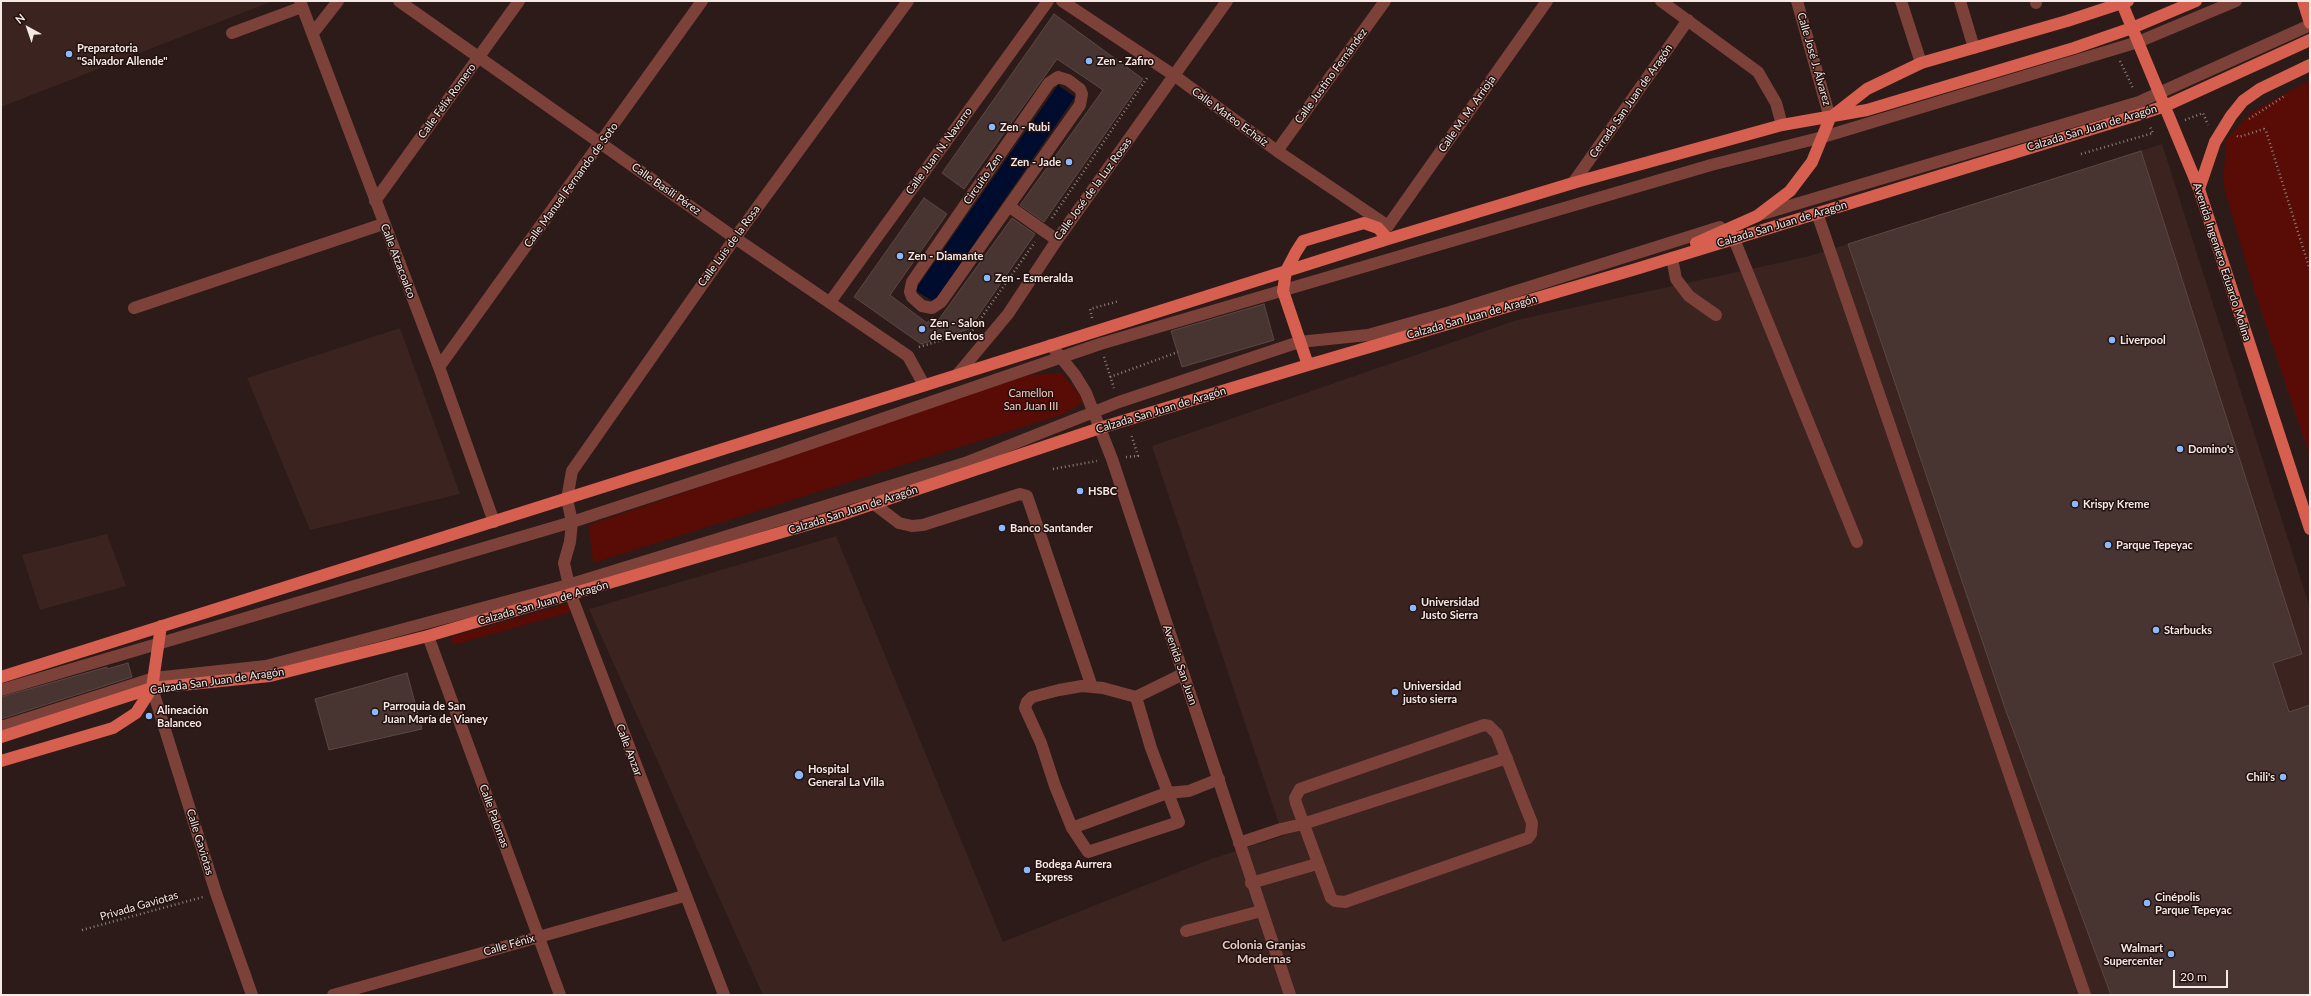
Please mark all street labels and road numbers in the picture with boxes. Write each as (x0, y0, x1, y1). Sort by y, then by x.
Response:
street label: Calle José J. Álvarez (1794, 11, 1834, 107)
street label: Calle Justino Fernández (1292, 26, 1370, 126)
street label: Cerrada San Juan de Aragón (1587, 42, 1675, 160)
street label: Calle Félix Romero (415, 61, 479, 141)
street label: Calle M. M. Arrioja (1436, 73, 1498, 155)
street label: Calle Mateo Echaíz (1189, 85, 1271, 149)
street label: Calzada San Juan de Aragón (2025, 102, 2159, 154)
street label: Calle Juan N. Navarro (903, 105, 975, 197)
street label: Calle Manuel Fernando de Soto (521, 120, 621, 250)
street label: Calle José de la Luz Rosas (1051, 135, 1135, 243)
street label: Circuito Zen (961, 151, 1005, 207)
street label: Calle Basili Pérez (629, 160, 703, 218)
street label: Avenida Ingeniero Eduardo Molina (2190, 181, 2254, 343)
street label: Calzada San Juan de Aragón (1715, 198, 1849, 250)
street label: Calle Luis de la Rosa (695, 203, 763, 289)
street label: Calle Atzacoalco (378, 222, 418, 300)
street label: Calzada San Juan de Aragón (1405, 292, 1539, 342)
street label: Calzada San Juan de Aragón (1094, 384, 1228, 436)
street label: Calzada San Juan de Aragón (787, 483, 919, 537)
street label: Calzada San Juan de Aragón (476, 578, 610, 628)
street label: Avenida San Juan (1160, 623, 1200, 707)
street label: Calzada San Juan de Aragón (149, 665, 285, 697)
street label: Calle Anzar (613, 722, 645, 778)
street label: Calle Palomas (476, 782, 512, 850)
street label: Calle Gaviotas (184, 807, 216, 877)
street label: Privada Gaviotas (98, 889, 180, 923)
street label: Calle Fénix (482, 931, 536, 959)

